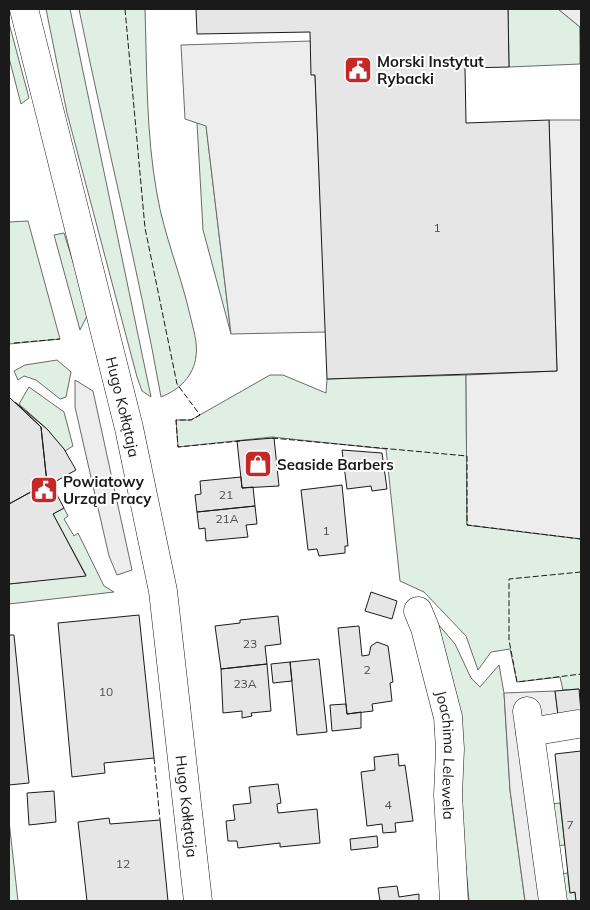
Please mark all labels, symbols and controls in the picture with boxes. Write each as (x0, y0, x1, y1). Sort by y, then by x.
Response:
place label: Morski Instytut Rybacki (377, 52, 484, 88)
public building icon: Morski Instytut Rybacki (343, 55, 373, 85)
house number: 1 (433, 220, 441, 235)
street label: Hugo Kołłątaja (102, 355, 144, 459)
shop icon: Seaside Barbers (243, 449, 273, 479)
place label: Seaside Barbers (277, 455, 394, 474)
place label: Powiatowy Urząd Pracy (63, 472, 152, 508)
public building icon: Powiatowy Urząd Pracy (29, 475, 59, 505)
house number: 21 (219, 487, 233, 502)
house number: 21A (215, 511, 239, 526)
house number: 1 (322, 523, 330, 538)
house number: 23 (243, 636, 257, 651)
house number: 2 (363, 662, 371, 677)
house number: 23A (233, 676, 257, 691)
house number: 10 (99, 684, 113, 699)
street label: Joachima Lelewela (432, 688, 460, 820)
street label: Hugo Kołłątaja (172, 754, 202, 858)
house number: 4 (384, 797, 392, 812)
house number: 7 (566, 817, 574, 832)
house number: 12 (116, 856, 130, 871)

